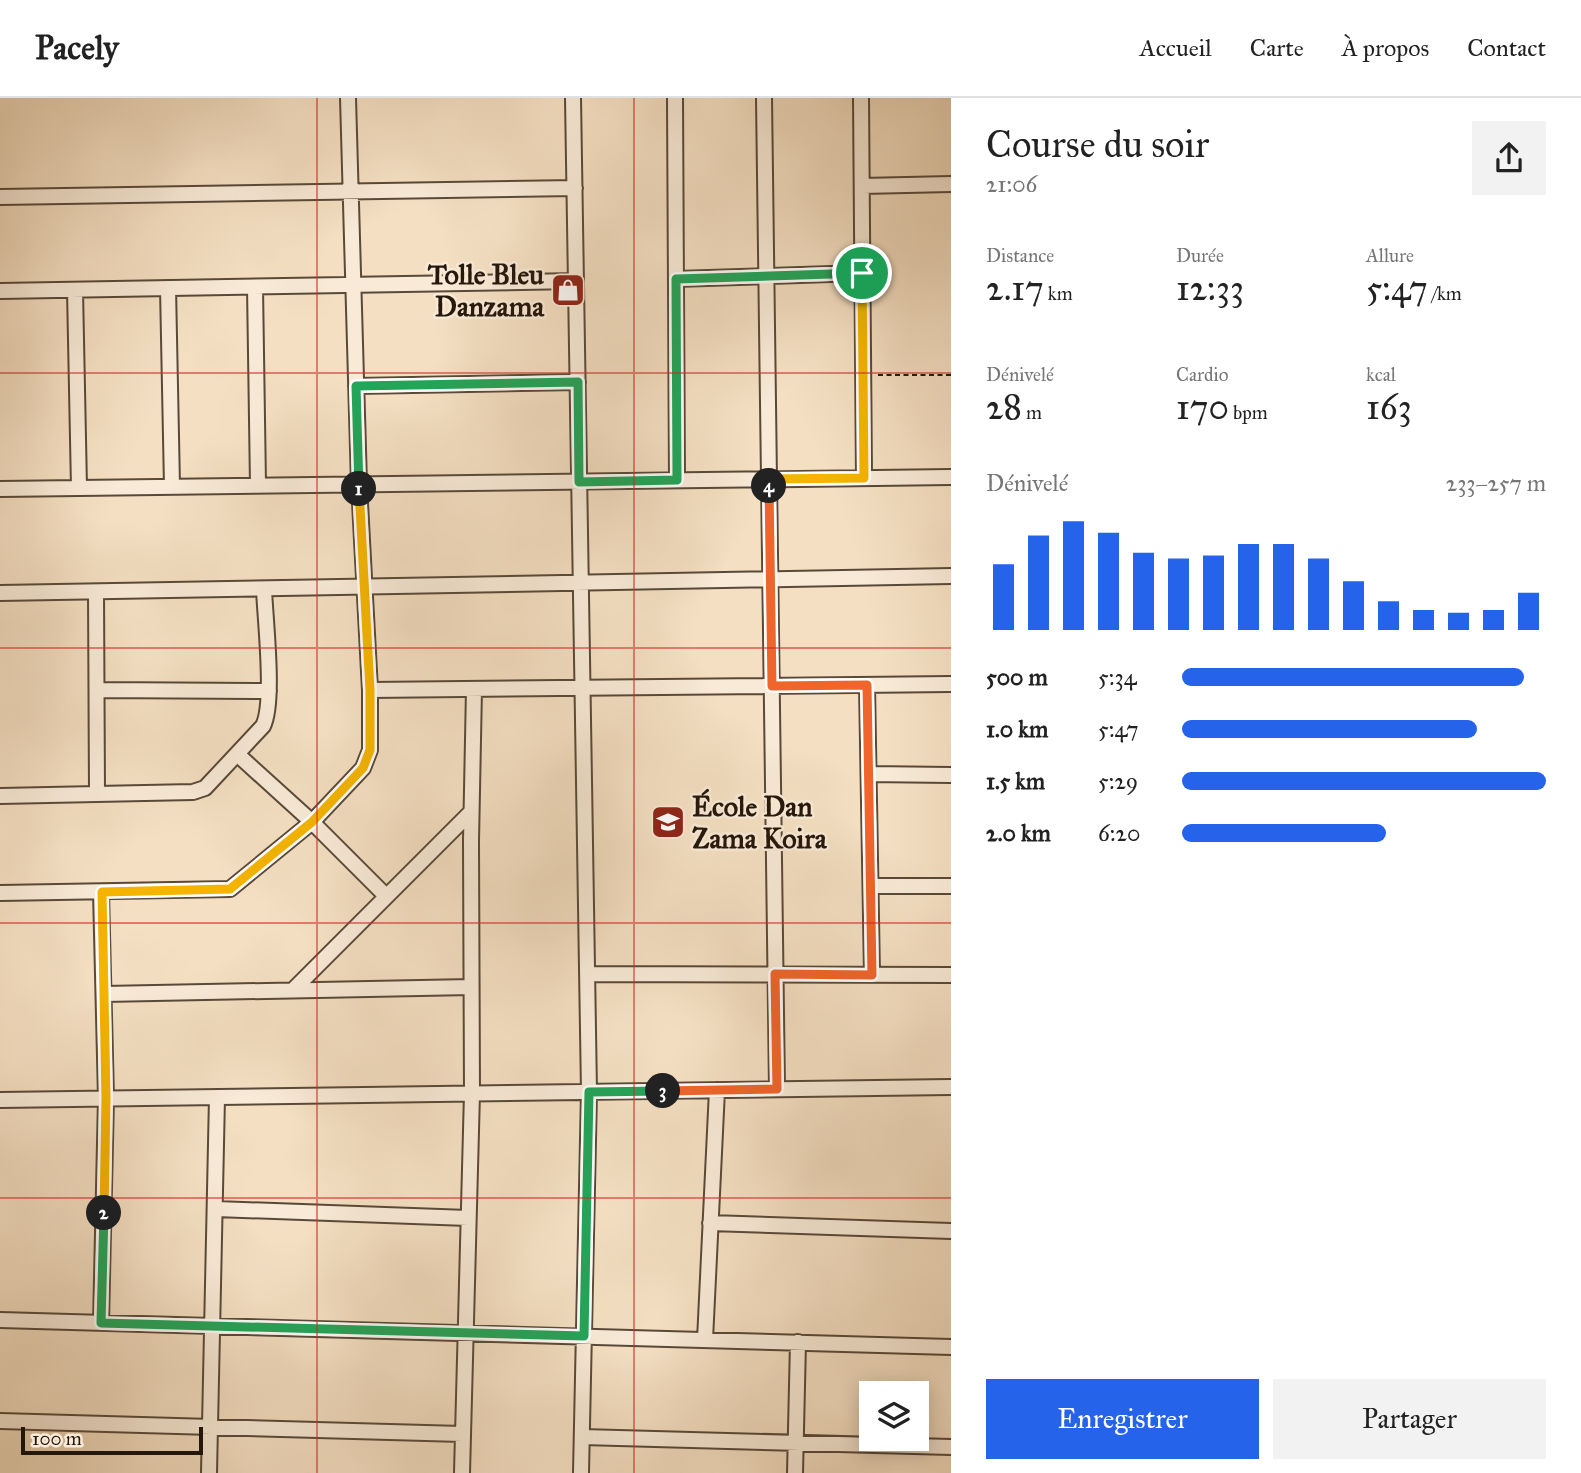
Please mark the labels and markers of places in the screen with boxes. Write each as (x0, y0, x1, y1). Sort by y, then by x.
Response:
pin (832, 243, 892, 303)
place label: Tolle Bleu Danzama (428, 257, 545, 324)
shop icon: Tolle Bleu Danzama (549, 271, 587, 309)
pin: 4 (752, 468, 786, 504)
pin: 1 (342, 472, 376, 506)
place label: École Dan Zama Koira (692, 788, 828, 856)
school or university icon: École Dan Zama Koira (649, 803, 687, 841)
pin: 3 (646, 1074, 680, 1108)
pin: 2 (86, 1196, 122, 1230)

